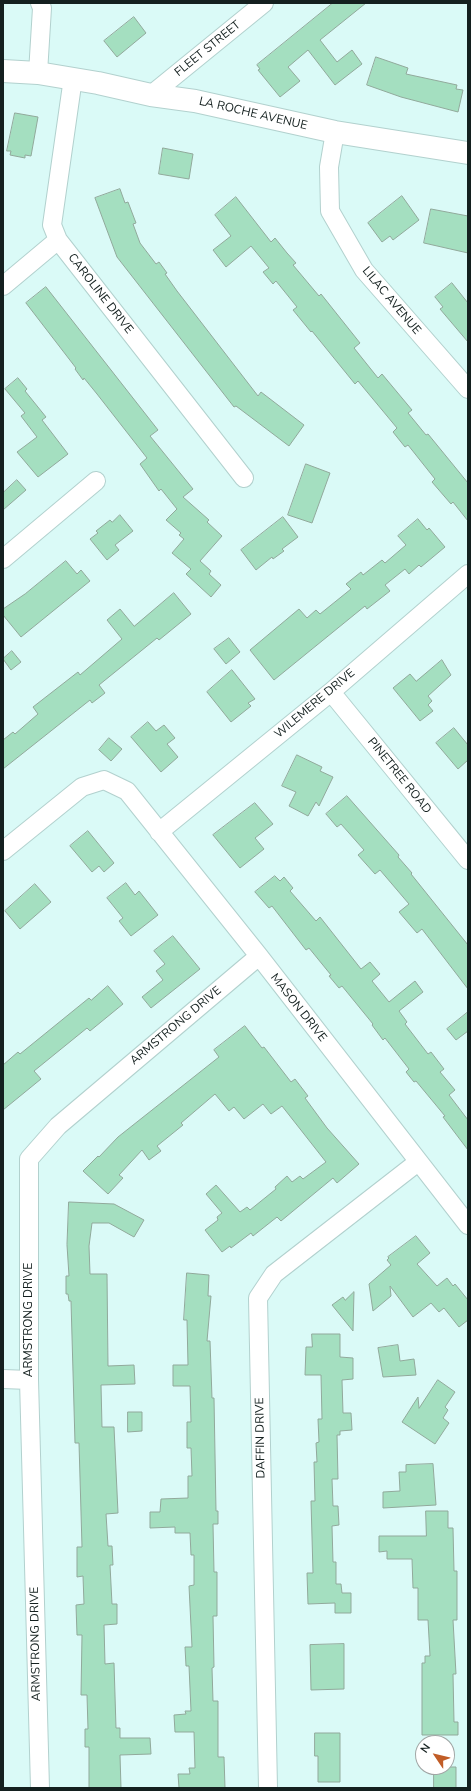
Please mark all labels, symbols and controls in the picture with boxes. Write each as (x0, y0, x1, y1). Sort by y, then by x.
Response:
street label: FLEET STREET (172, 18, 244, 80)
street label: LA ROCHE AVENUE (198, 95, 308, 133)
street label: CAROLINE DRIVE (64, 251, 136, 337)
street label: LILAC AVENUE (359, 264, 423, 338)
street label: WILEMERE DRIVE (272, 666, 358, 742)
street label: PINETREE ROAD (364, 735, 434, 817)
street label: MASON DRIVE (267, 971, 329, 1045)
street label: ARMSTRONG DRIVE (127, 984, 225, 1068)
street label: ARMSTRONG DRIVE (22, 1263, 36, 1377)
street label: DAFFIN DRIVE (253, 1397, 269, 1479)
street label: ARMSTRONG DRIVE (28, 1587, 44, 1701)
north arrow (415, 1735, 455, 1775)
text: N (417, 1741, 434, 1756)

